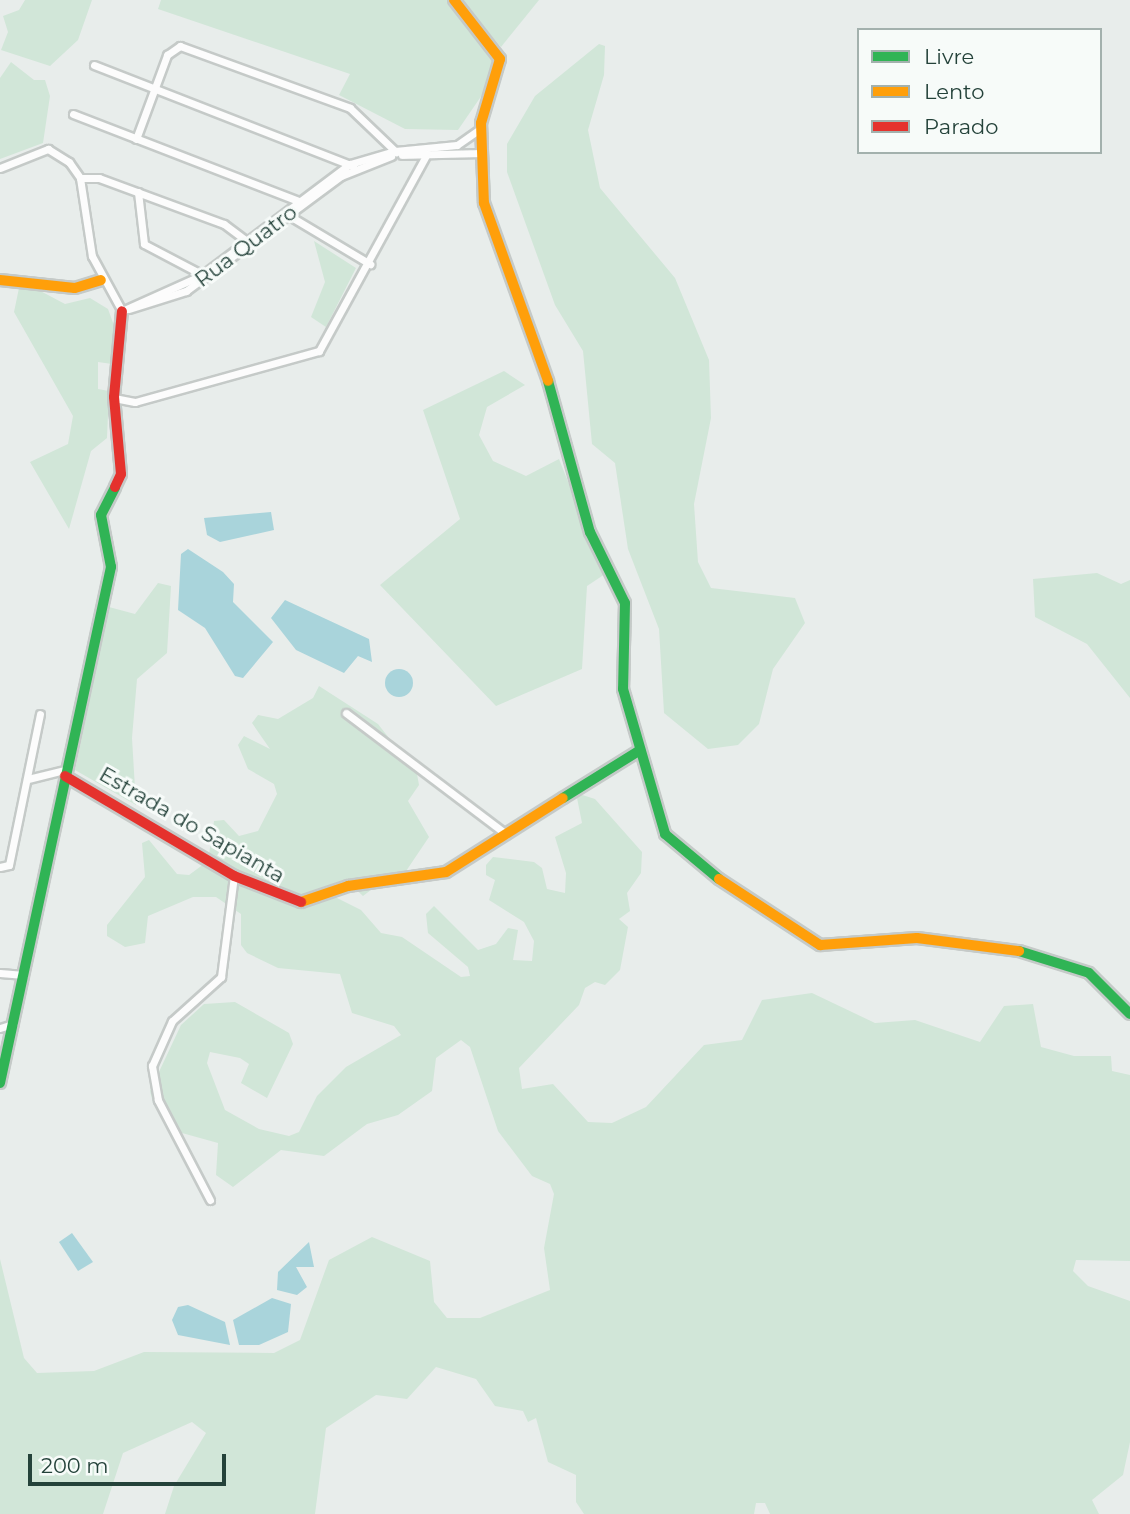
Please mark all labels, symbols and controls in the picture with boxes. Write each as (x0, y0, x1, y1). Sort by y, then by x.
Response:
legend (857, 28, 1102, 154)
text: Livre (924, 44, 974, 69)
text: Lento (924, 79, 984, 104)
text: Parado (924, 114, 999, 139)
street label: Rua Quatro (190, 199, 302, 293)
street label: Estrada do Sapianta (95, 762, 289, 888)
scale bar (32, 1440, 229, 1484)
text: 200 m (41, 1453, 108, 1478)

